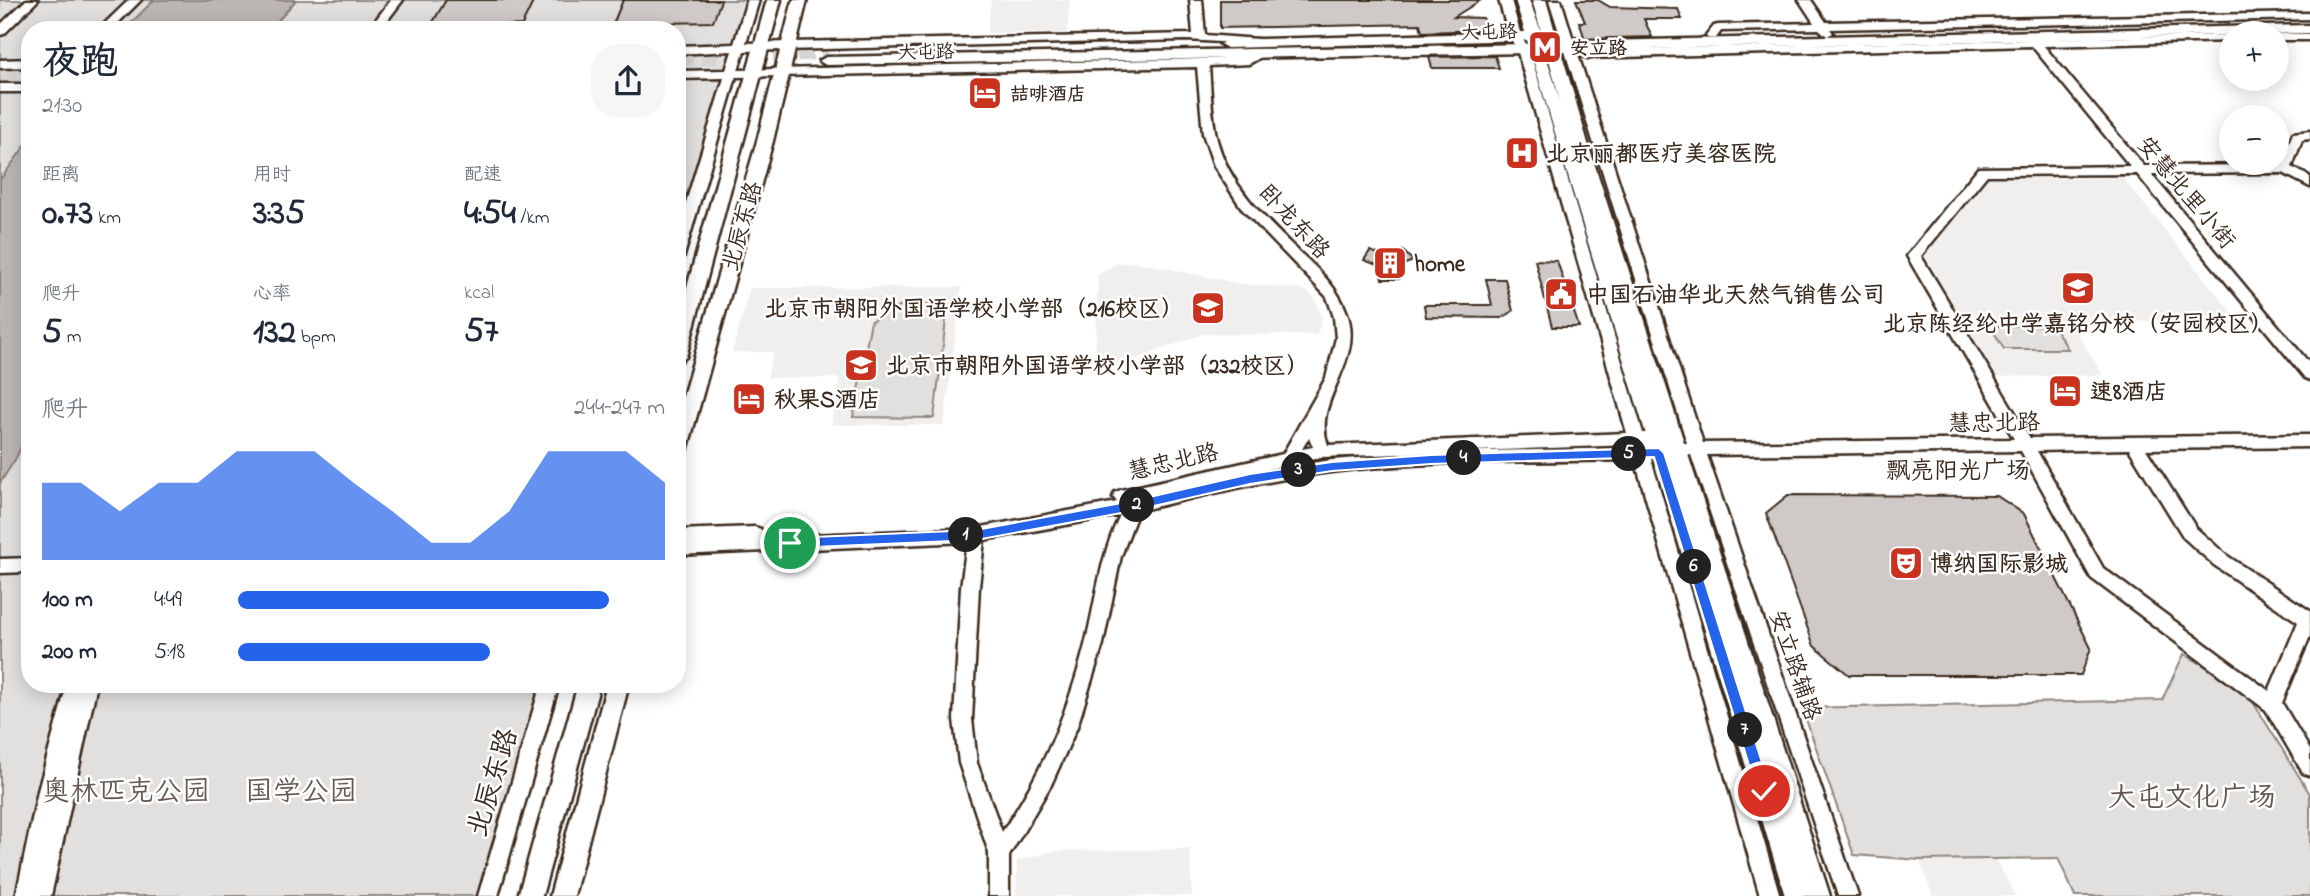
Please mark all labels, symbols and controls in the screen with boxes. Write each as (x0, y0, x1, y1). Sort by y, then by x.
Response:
street label: 大屯路 (1460, 19, 1518, 48)
map controls (2219, 21, 2289, 175)
button: + (2219, 21, 2289, 91)
metro station icon: 安立路 (1526, 28, 1564, 66)
text: 夜跑 (42, 36, 118, 92)
place label: 安立路 (1570, 36, 1627, 63)
street label: 大屯路 (897, 40, 955, 67)
button: share (591, 44, 665, 118)
hotel icon: 喆啡酒店 (966, 74, 1004, 112)
place label: 喆啡酒店 (1010, 82, 1086, 109)
text: 21:30 (42, 90, 82, 123)
button: − (2219, 105, 2289, 175)
street label: 安慧北里小街 (2128, 130, 2242, 257)
hospital icon: 北京丽都医疗美容医院 (1503, 134, 1541, 172)
place label: 北京丽都医疗美容医院 (1546, 139, 1776, 172)
text: 距离 (42, 162, 80, 189)
text: 用时 (253, 162, 291, 189)
text: 配速 (464, 162, 502, 189)
street label: 北辰东路 (715, 178, 772, 275)
street label: 卧龙东路 (1250, 178, 1337, 268)
text: 0.73 (42, 189, 93, 240)
text: 3:35 (253, 189, 305, 240)
text: 4:54 (464, 189, 516, 240)
text: km (93, 205, 121, 232)
text: /km (516, 205, 550, 232)
building icon: home (1371, 244, 1409, 282)
place label: home (1414, 249, 1466, 282)
school or university icon: 北京陈经纶中学嘉铭分校（安园校区） (2059, 269, 2097, 307)
public building icon: 中国石油华北天然气销售公司 (1542, 275, 1580, 313)
text: kcal (464, 280, 494, 307)
place label: 中国石油华北天然气销售公司 (1586, 280, 1885, 313)
text: 爬升 (42, 281, 80, 308)
text: 心率 (253, 281, 291, 308)
school or university icon: 北京市朝阳外国语学校小学部（216校区） (1189, 289, 1227, 327)
place label: 北京市朝阳外国语学校小学部（216校区） (764, 294, 1184, 327)
text: 57 (464, 307, 498, 358)
text: 5 (42, 308, 62, 359)
text: 132 (253, 308, 296, 359)
place label: 北京陈经纶中学嘉铭分校（安园校区） (1883, 309, 2274, 342)
text: m (62, 324, 82, 351)
text: bpm (296, 324, 336, 351)
school or university icon: 北京市朝阳外国语学校小学部（232校区） (842, 346, 880, 384)
place label: 北京市朝阳外国语学校小学部（232校区） (886, 351, 1309, 384)
hotel icon: 速8酒店 (2046, 372, 2084, 410)
place label: 速8酒店 (2090, 377, 2168, 410)
hotel icon: 秋果S酒店 (730, 380, 768, 418)
place label: 秋果S酒店 (774, 385, 881, 418)
text: 244–247 m (574, 392, 665, 425)
text: 爬升 (42, 394, 88, 427)
street label: 慧忠北路 (1948, 407, 2040, 442)
pin: 5 (1612, 436, 1646, 472)
street label: 慧忠北路 (1125, 437, 1222, 490)
pin: 4 (1446, 440, 1482, 476)
text: 5 (1623, 440, 1634, 467)
text: 4 (1460, 444, 1467, 471)
pin: 3 (1282, 452, 1316, 488)
district label: 飘亮阳光广场 (1886, 455, 2030, 490)
text: 3 (1295, 456, 1302, 483)
pin: 2 (1120, 488, 1154, 522)
text: 2 (1132, 491, 1141, 518)
pin (760, 513, 820, 573)
pin: 1 (948, 518, 984, 552)
text: 1 (962, 521, 969, 548)
icon: arrive (771, 524, 809, 562)
theatre icon: 博纳国际影城 (1887, 544, 1925, 582)
place label: 博纳国际影城 (1930, 549, 2068, 582)
pin: 6 (1676, 550, 1712, 584)
text: 6 (1689, 553, 1698, 580)
text: 100 m (42, 584, 93, 617)
text: 4:49 (154, 584, 182, 617)
street label: 安立路辅路 (1759, 606, 1828, 726)
text: 200 m (42, 636, 97, 669)
text: 5:18 (154, 636, 185, 669)
pin: 7 (1728, 712, 1762, 748)
text: 7 (1741, 716, 1748, 743)
street label: 北辰东路 (458, 723, 530, 843)
pin (1734, 761, 1794, 821)
icon: check (1745, 772, 1783, 810)
park label: 奥林匹克公园 (42, 773, 210, 814)
park label: 国学公园 (245, 773, 357, 814)
park label: 大屯文化广场 (2108, 779, 2276, 820)

